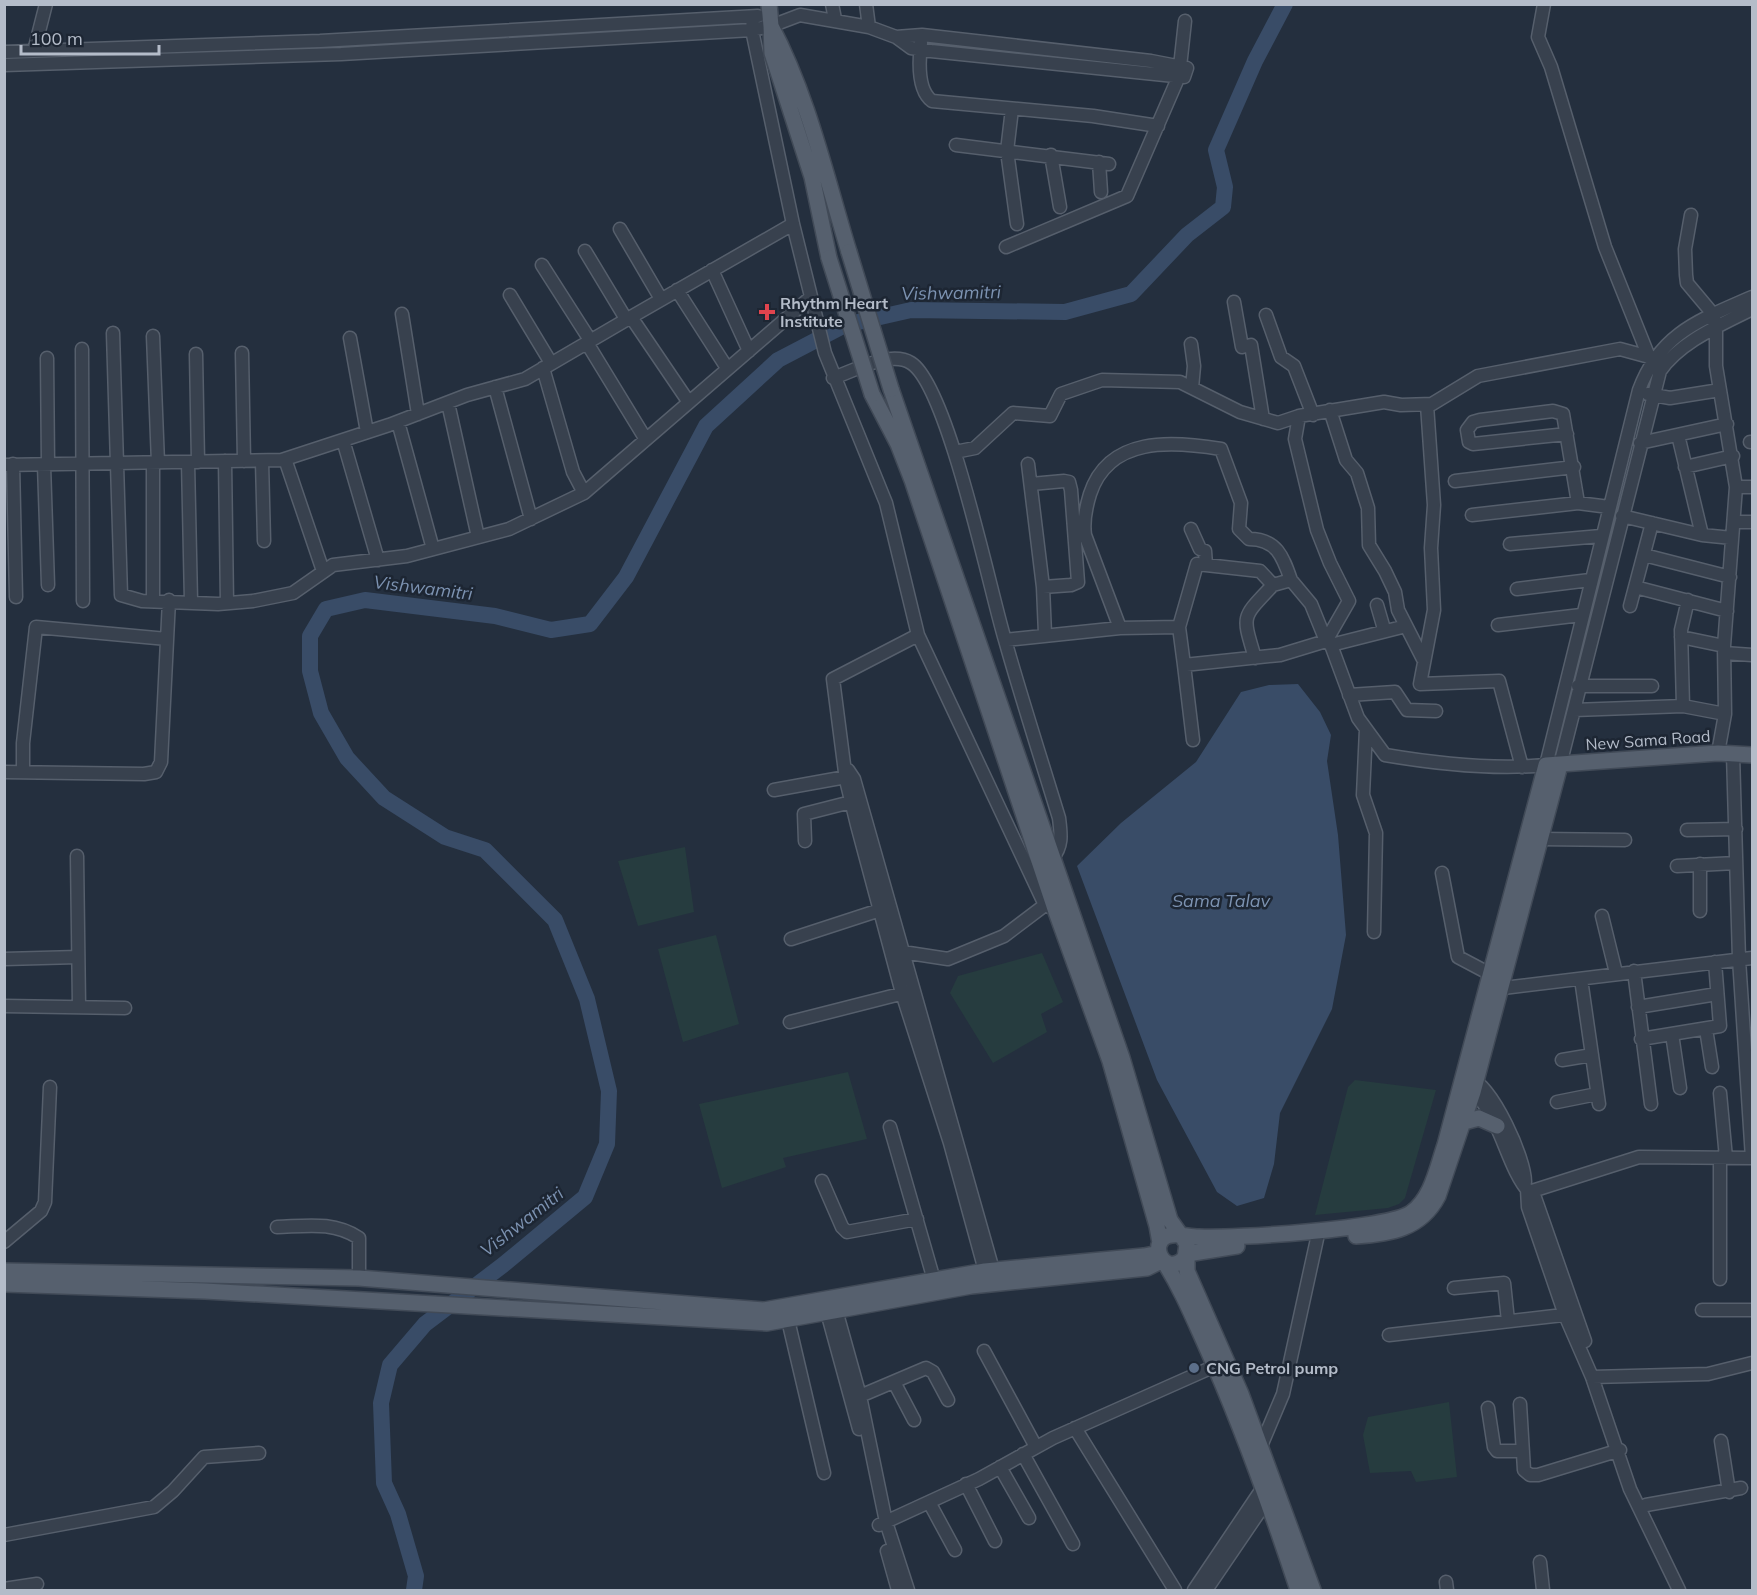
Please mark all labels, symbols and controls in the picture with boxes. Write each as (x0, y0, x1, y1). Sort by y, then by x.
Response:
scale bar (21, 18, 159, 56)
text: 100 m (30, 27, 83, 50)
water label: Vishwamitri (901, 280, 1002, 305)
place label: Rhythm Heart Institute (780, 293, 888, 331)
marker: Rhythm Heart Institute (758, 303, 776, 321)
water label: Vishwamitri (372, 570, 475, 605)
street label: New Sama Road (1585, 726, 1711, 754)
water label: Sama Talav (1172, 889, 1272, 912)
water label: Vishwamitri (475, 1181, 569, 1261)
place label: CNG Petrol pump (1206, 1358, 1338, 1378)
marker: CNG Petrol pump (1187, 1361, 1201, 1375)

